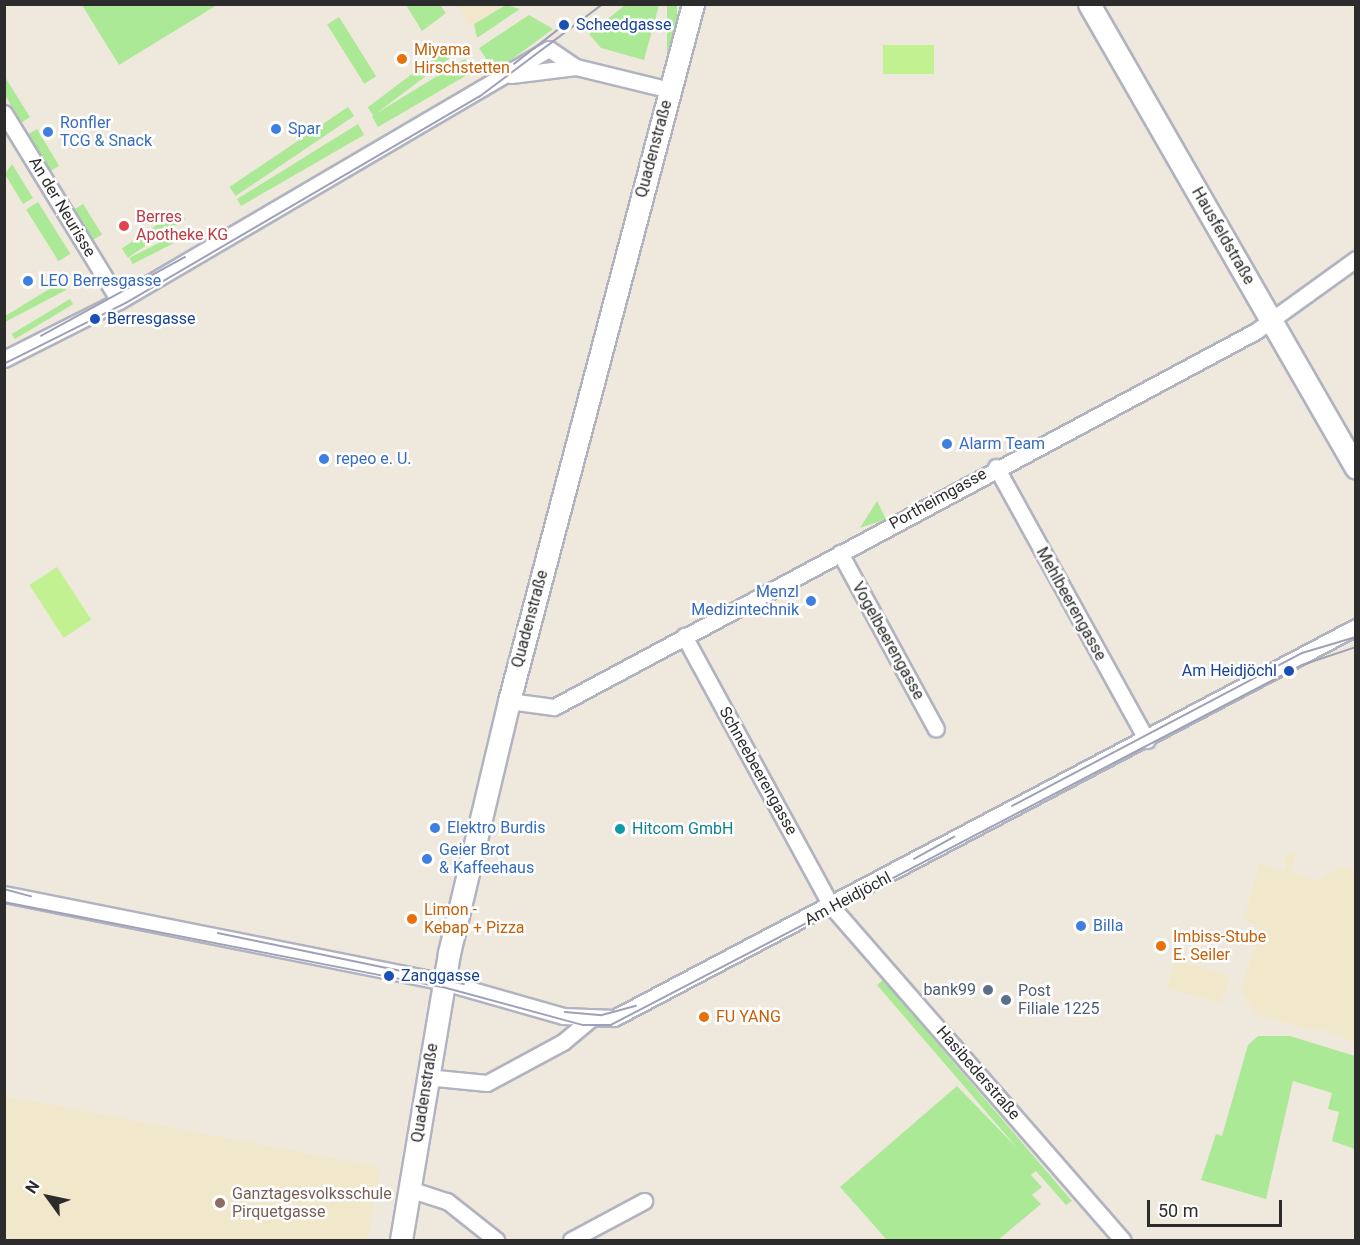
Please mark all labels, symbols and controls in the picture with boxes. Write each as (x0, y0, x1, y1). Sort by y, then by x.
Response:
place label: Scheedgasse (576, 15, 671, 35)
marker: Scheedgasse (557, 18, 571, 32)
place label: Miyama Hirschstetten (414, 40, 510, 78)
marker: Miyama Hirschstetten (395, 52, 409, 66)
street label: Quadenstraße (632, 98, 676, 200)
place label: Ronfler TCG & Snack (60, 113, 152, 151)
place label: Spar (288, 119, 321, 139)
marker: Spar (269, 122, 283, 136)
marker: Ronfler TCG & Snack (41, 125, 55, 139)
street label: An der Neurisse (25, 154, 99, 260)
street label: Hausfeldstraße (1187, 184, 1259, 288)
place label: Berres Apotheke KG (136, 207, 228, 245)
marker: Berres Apotheke KG (117, 219, 131, 233)
place label: LEO Berresgasse (40, 271, 161, 291)
marker: LEO Berresgasse (21, 274, 35, 288)
place label: Berresgasse (107, 309, 196, 329)
marker: Berresgasse (88, 312, 102, 326)
place label: Alarm Team (959, 434, 1045, 454)
marker: Alarm Team (940, 437, 954, 451)
place label: repeo e. U. (336, 449, 412, 469)
marker: repeo e. U. (317, 452, 331, 466)
street label: Portheimgasse (886, 464, 990, 534)
street label: Mehlbeerengasse (1032, 544, 1110, 664)
street label: Quadenstraße (508, 568, 552, 670)
street label: Vogelbeerengasse (848, 579, 928, 703)
place label: Menzl Medizintechnik (691, 582, 799, 620)
marker: Menzl Medizintechnik (804, 594, 818, 608)
place label: Am Heidjöchl (1182, 661, 1277, 681)
marker: Am Heidjöchl (1282, 664, 1296, 678)
street label: Schneebeerengasse (715, 703, 801, 839)
place label: Elektro Burdis (447, 818, 545, 838)
place label: Hitcom GmbH (632, 819, 733, 839)
marker: Elektro Burdis (428, 821, 442, 835)
marker: Hitcom GmbH (613, 822, 627, 836)
place label: Geier Brot & Kaffeehaus (439, 840, 534, 878)
marker: Geier Brot & Kaffeehaus (420, 852, 434, 866)
street label: Am Heidjöchl (801, 868, 895, 930)
place label: Limon - Kebap + Pizza (424, 900, 525, 938)
marker: Limon - Kebap + Pizza (405, 912, 419, 926)
place label: Billa (1093, 916, 1123, 936)
marker: Billa (1074, 919, 1088, 933)
place label: Imbiss-Stube E. Seiler (1173, 927, 1266, 965)
marker: Imbiss-Stube E. Seiler (1154, 939, 1168, 953)
place label: Zanggasse (401, 966, 480, 986)
marker: Zanggasse (382, 969, 396, 983)
place label: bank99 (923, 980, 976, 1000)
place label: Post Filiale 1225 (1018, 981, 1100, 1019)
marker: bank99 (981, 983, 995, 997)
marker: Post Filiale 1225 (999, 993, 1013, 1007)
place label: FU YANG (716, 1007, 781, 1027)
marker: FU YANG (697, 1010, 711, 1024)
street label: Hasibederstraße (932, 1022, 1024, 1124)
street label: Quadenstraße (408, 1042, 442, 1144)
north arrow (18, 1167, 78, 1227)
text: N (21, 1177, 44, 1197)
place label: Ganztagesvolksschule Pirquetgasse (232, 1184, 392, 1222)
scale bar (1150, 1188, 1285, 1226)
marker: Ganztagesvolksschule Pirquetgasse (213, 1196, 227, 1210)
text: 50 m (1158, 1200, 1198, 1221)

